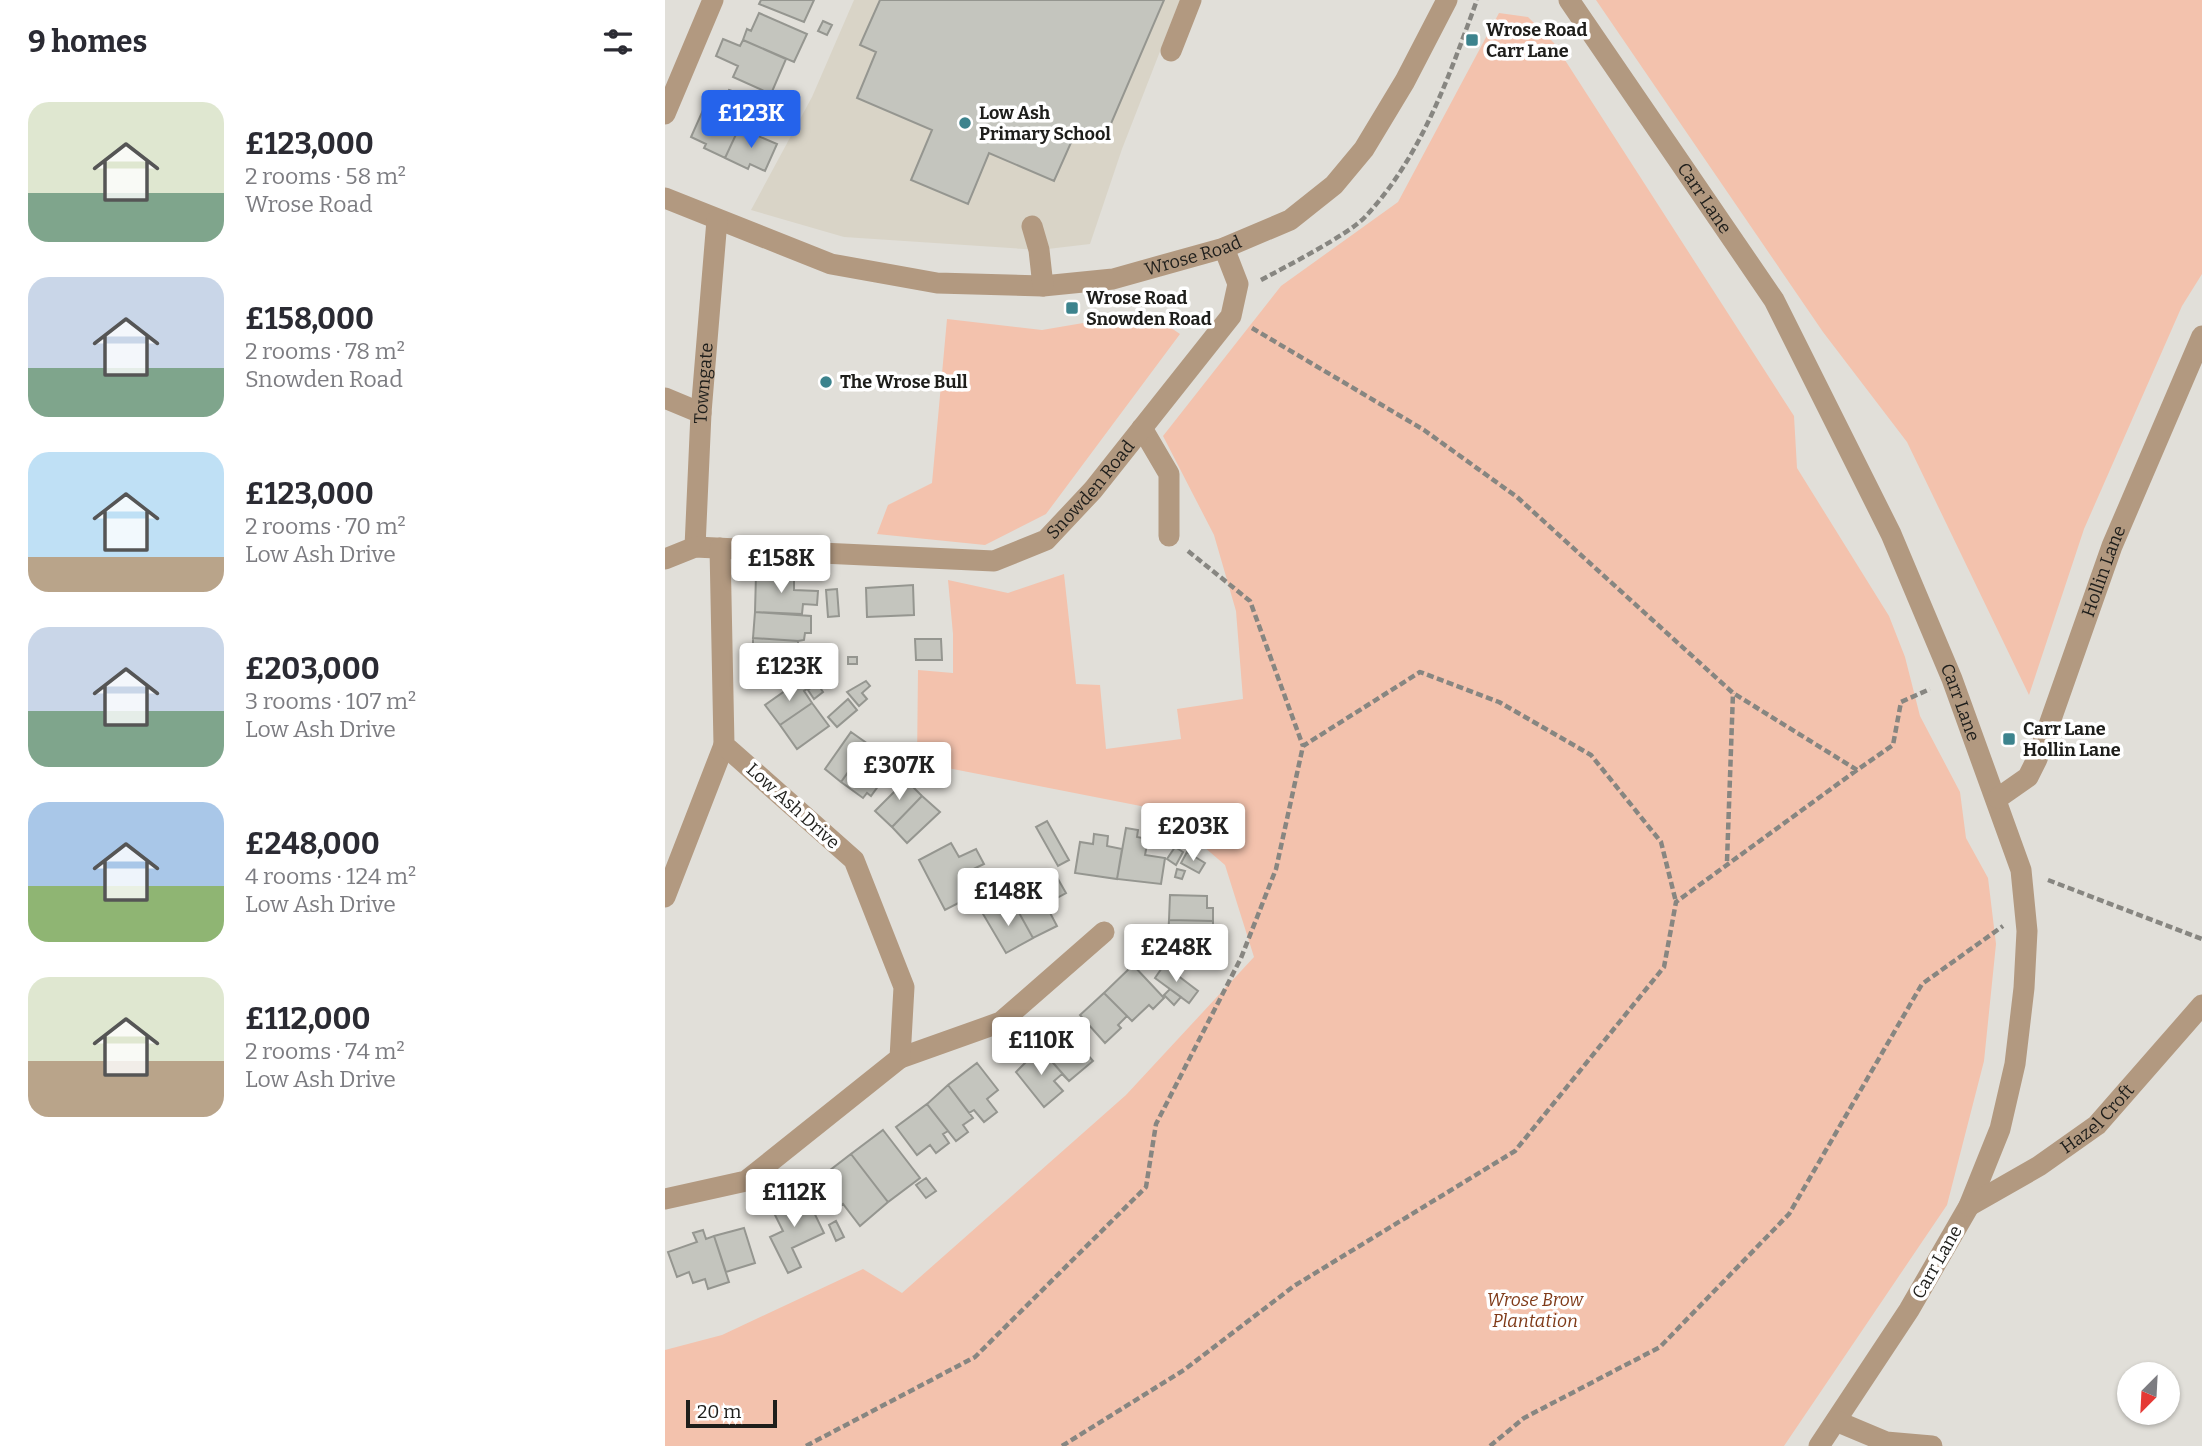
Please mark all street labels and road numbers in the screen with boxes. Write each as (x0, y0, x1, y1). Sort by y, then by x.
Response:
street label: Carr Lane (1672, 158, 1736, 238)
street label: Wrose Road (1142, 231, 1245, 281)
street label: Towngate (690, 342, 718, 424)
street label: Snowden Road (1042, 436, 1139, 544)
street label: Hollin Lane (2077, 522, 2131, 620)
street label: Carr Lane (1936, 660, 1985, 744)
street label: Low Ash Drive (742, 758, 844, 854)
street label: Hazel Croft (2056, 1079, 2139, 1158)
street label: Carr Lane (1907, 1221, 1967, 1303)

